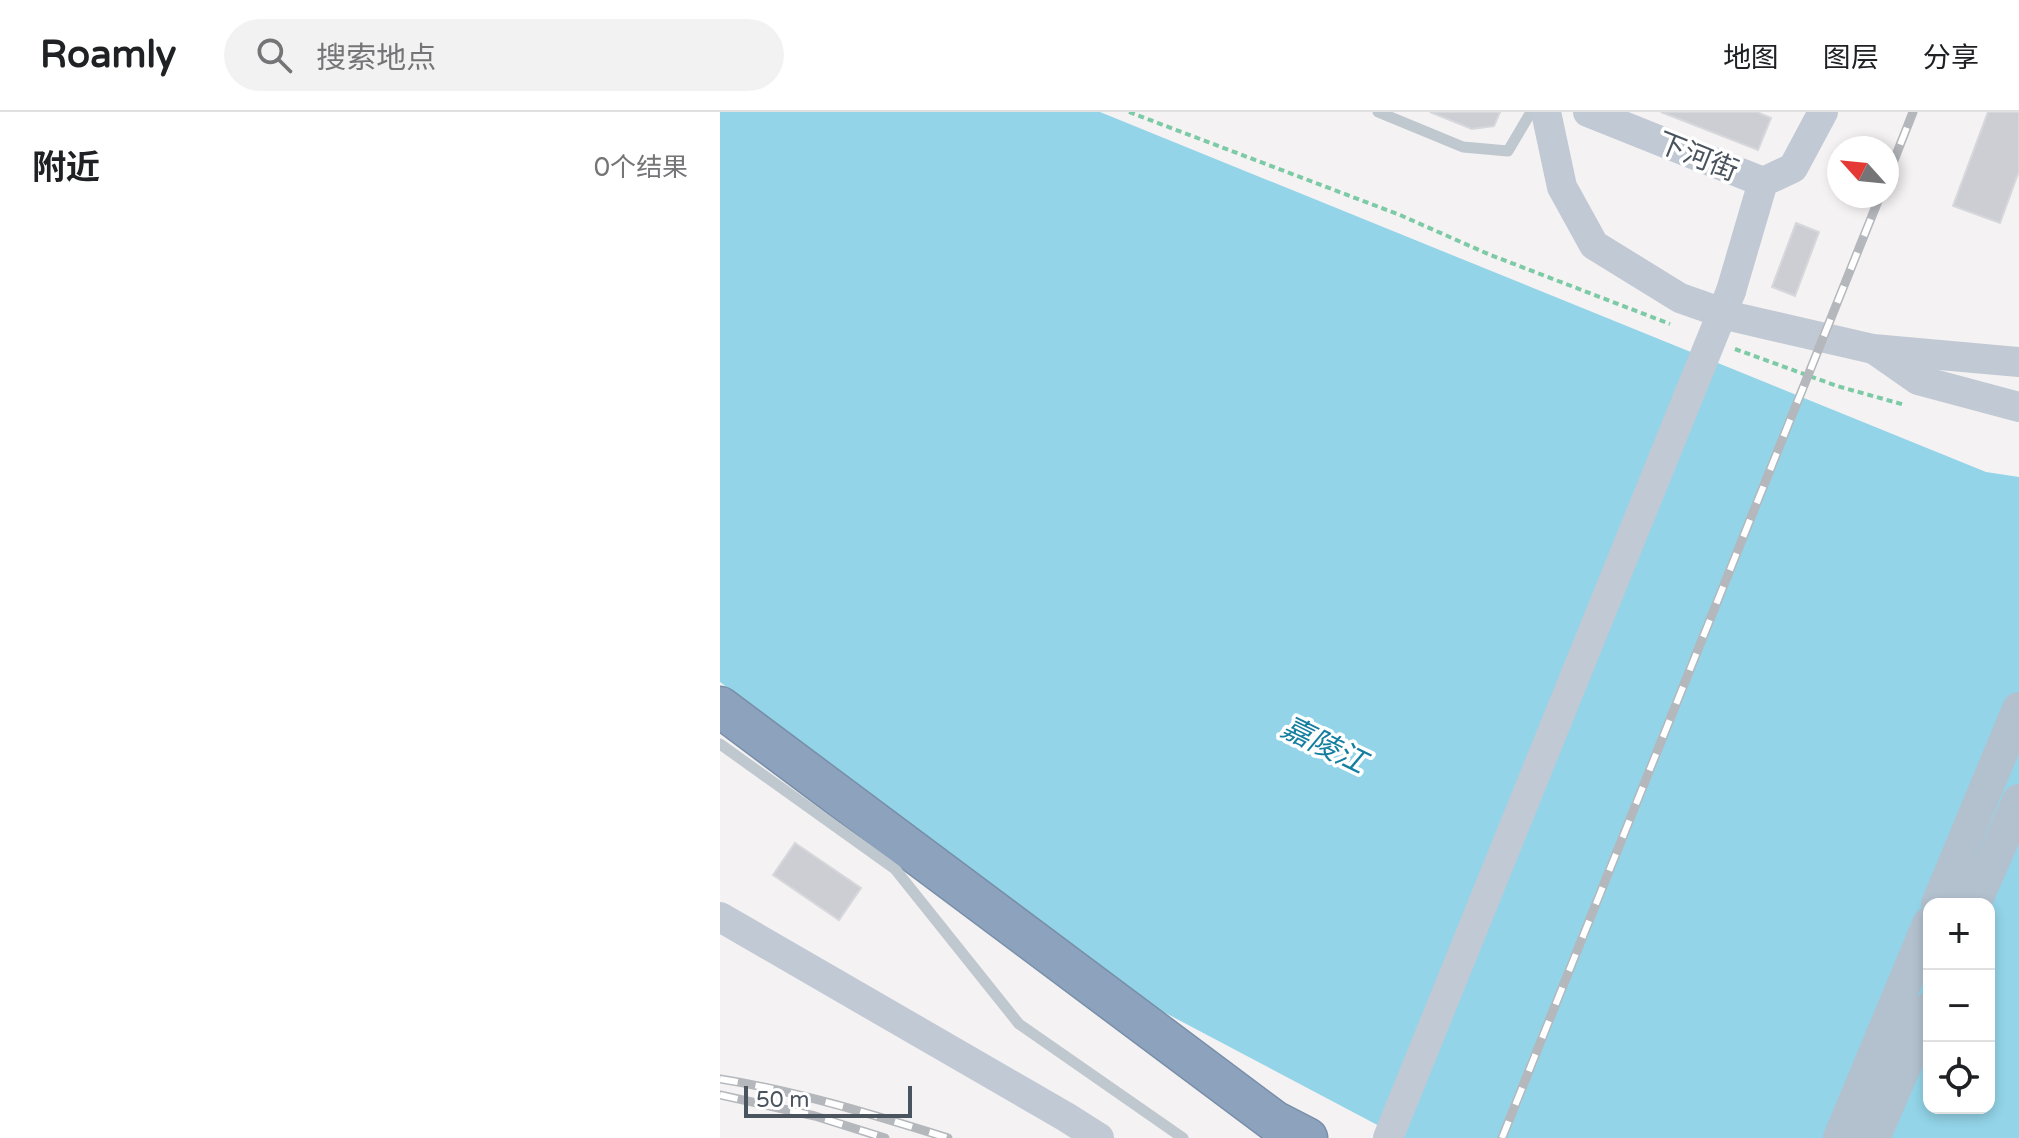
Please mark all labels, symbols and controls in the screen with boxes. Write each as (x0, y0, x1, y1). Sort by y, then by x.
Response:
search box (224, 19, 784, 91)
text: Roamly (40, 32, 176, 78)
icon: search (252, 33, 296, 77)
text: 搜索地点 (316, 40, 436, 77)
text: 地图 (1723, 41, 1779, 75)
text: 图层 (1823, 41, 1879, 75)
text: 分享 (1923, 41, 1979, 75)
street label: 下河街 (1652, 125, 1743, 188)
north arrow (1827, 136, 1899, 208)
text: 附近 (32, 148, 100, 189)
text: 0个结果 (594, 152, 688, 183)
water label: 嘉陵江 (1275, 709, 1375, 783)
map controls (1923, 898, 1995, 1114)
button: + (1923, 898, 1995, 970)
button: − (1923, 970, 1995, 1042)
button: locate (1923, 1042, 1995, 1114)
scale bar (744, 1082, 912, 1118)
text: 50 m (756, 1087, 810, 1113)

